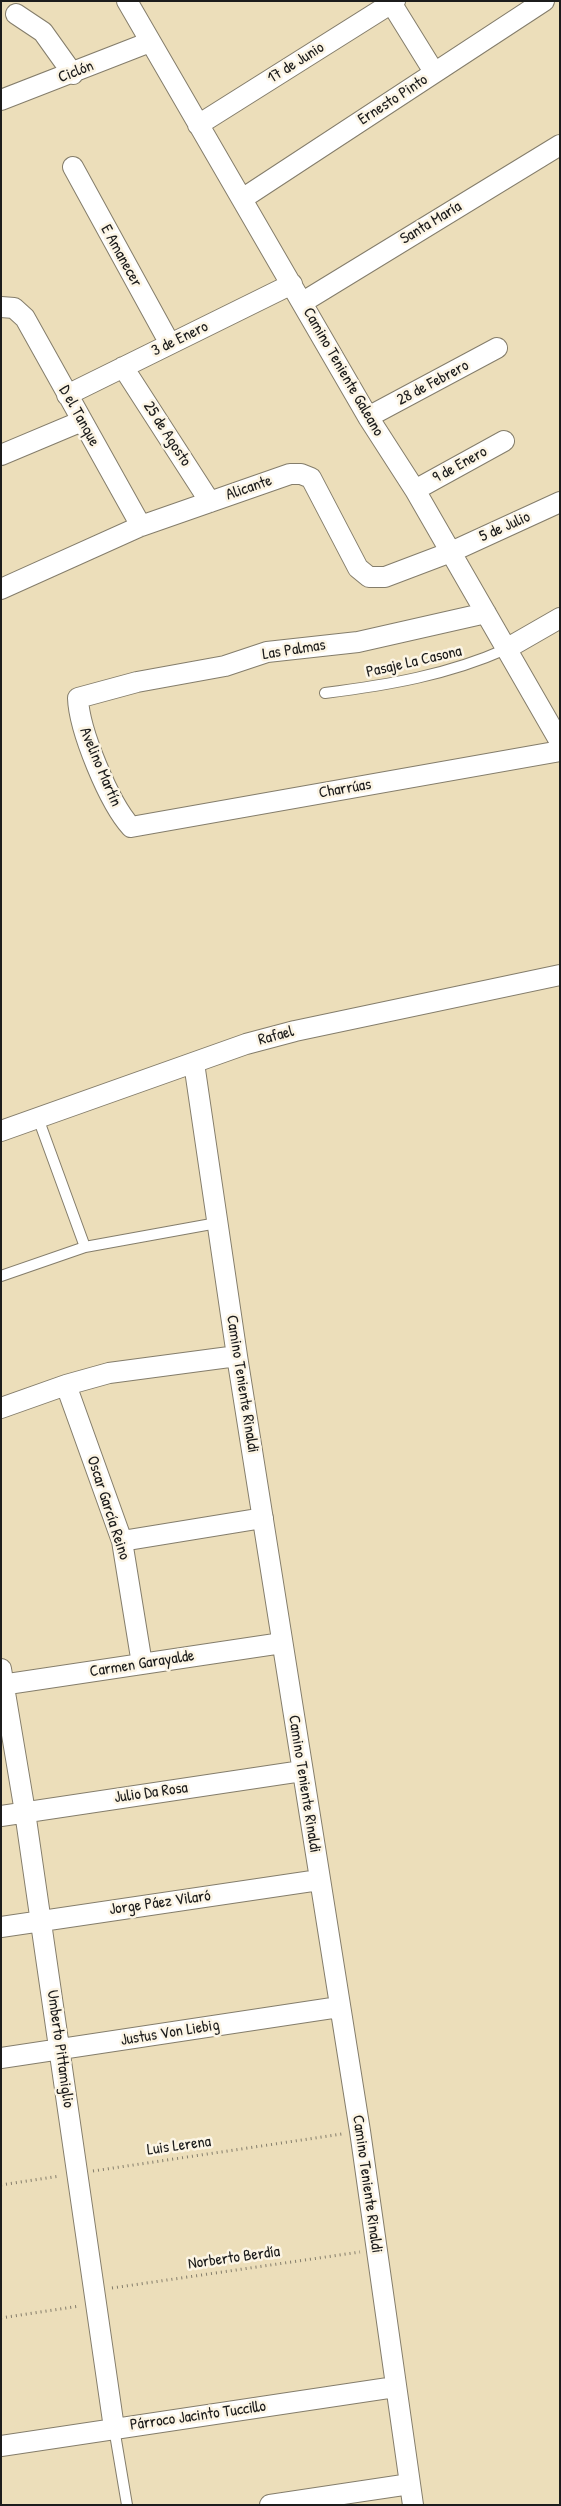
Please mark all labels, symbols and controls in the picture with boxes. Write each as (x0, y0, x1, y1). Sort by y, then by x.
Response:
street label: 17 de Junio (264, 38, 328, 88)
street label: Ciclón (56, 56, 96, 88)
street label: Ernesto Pinto (355, 70, 431, 130)
street label: Santa María (397, 197, 465, 249)
street label: E Amanecer (96, 222, 146, 290)
street label: Camino Teniente Galeano (298, 304, 388, 440)
street label: 3 de Enero (149, 317, 211, 361)
street label: 28 de Febrero (394, 356, 472, 410)
street label: D el Tanque (54, 382, 104, 450)
street label: 25 de Agosto (139, 398, 195, 470)
street label: 9 de Enero (429, 442, 491, 488)
street label: Alicante (224, 471, 274, 505)
street label: 5 de Julio (477, 507, 533, 547)
street label: Las Palmas (261, 636, 327, 664)
street label: Pasaje La Casona (364, 642, 464, 682)
street label: Avelino Martín (75, 725, 125, 809)
street label: Charrúas (317, 775, 373, 803)
street label: Rafael (256, 1022, 296, 1050)
street label: Camino Teniente Rinaldi (222, 1314, 262, 1454)
street label: Oscar García Reino (82, 1454, 134, 1562)
street label: Carmen Garayalde (88, 1646, 196, 1682)
street label: Camino Teniente Rinaldi (284, 1714, 324, 1854)
street label: Julio Da Rosa (113, 1778, 189, 1808)
street label: Jorge Páez Vilaró (108, 1886, 212, 1920)
street label: Umberto Pittamiglio (42, 1989, 78, 2109)
street label: Justus Von Liebig (119, 2016, 221, 2050)
street label: Camino Teniente Rinaldi (348, 2114, 386, 2254)
street label: Luis Lerena (146, 2132, 212, 2160)
street label: Norberto Berdía (187, 2242, 281, 2274)
street label: Párroco Jacinto Tuccillo (129, 2397, 267, 2435)

